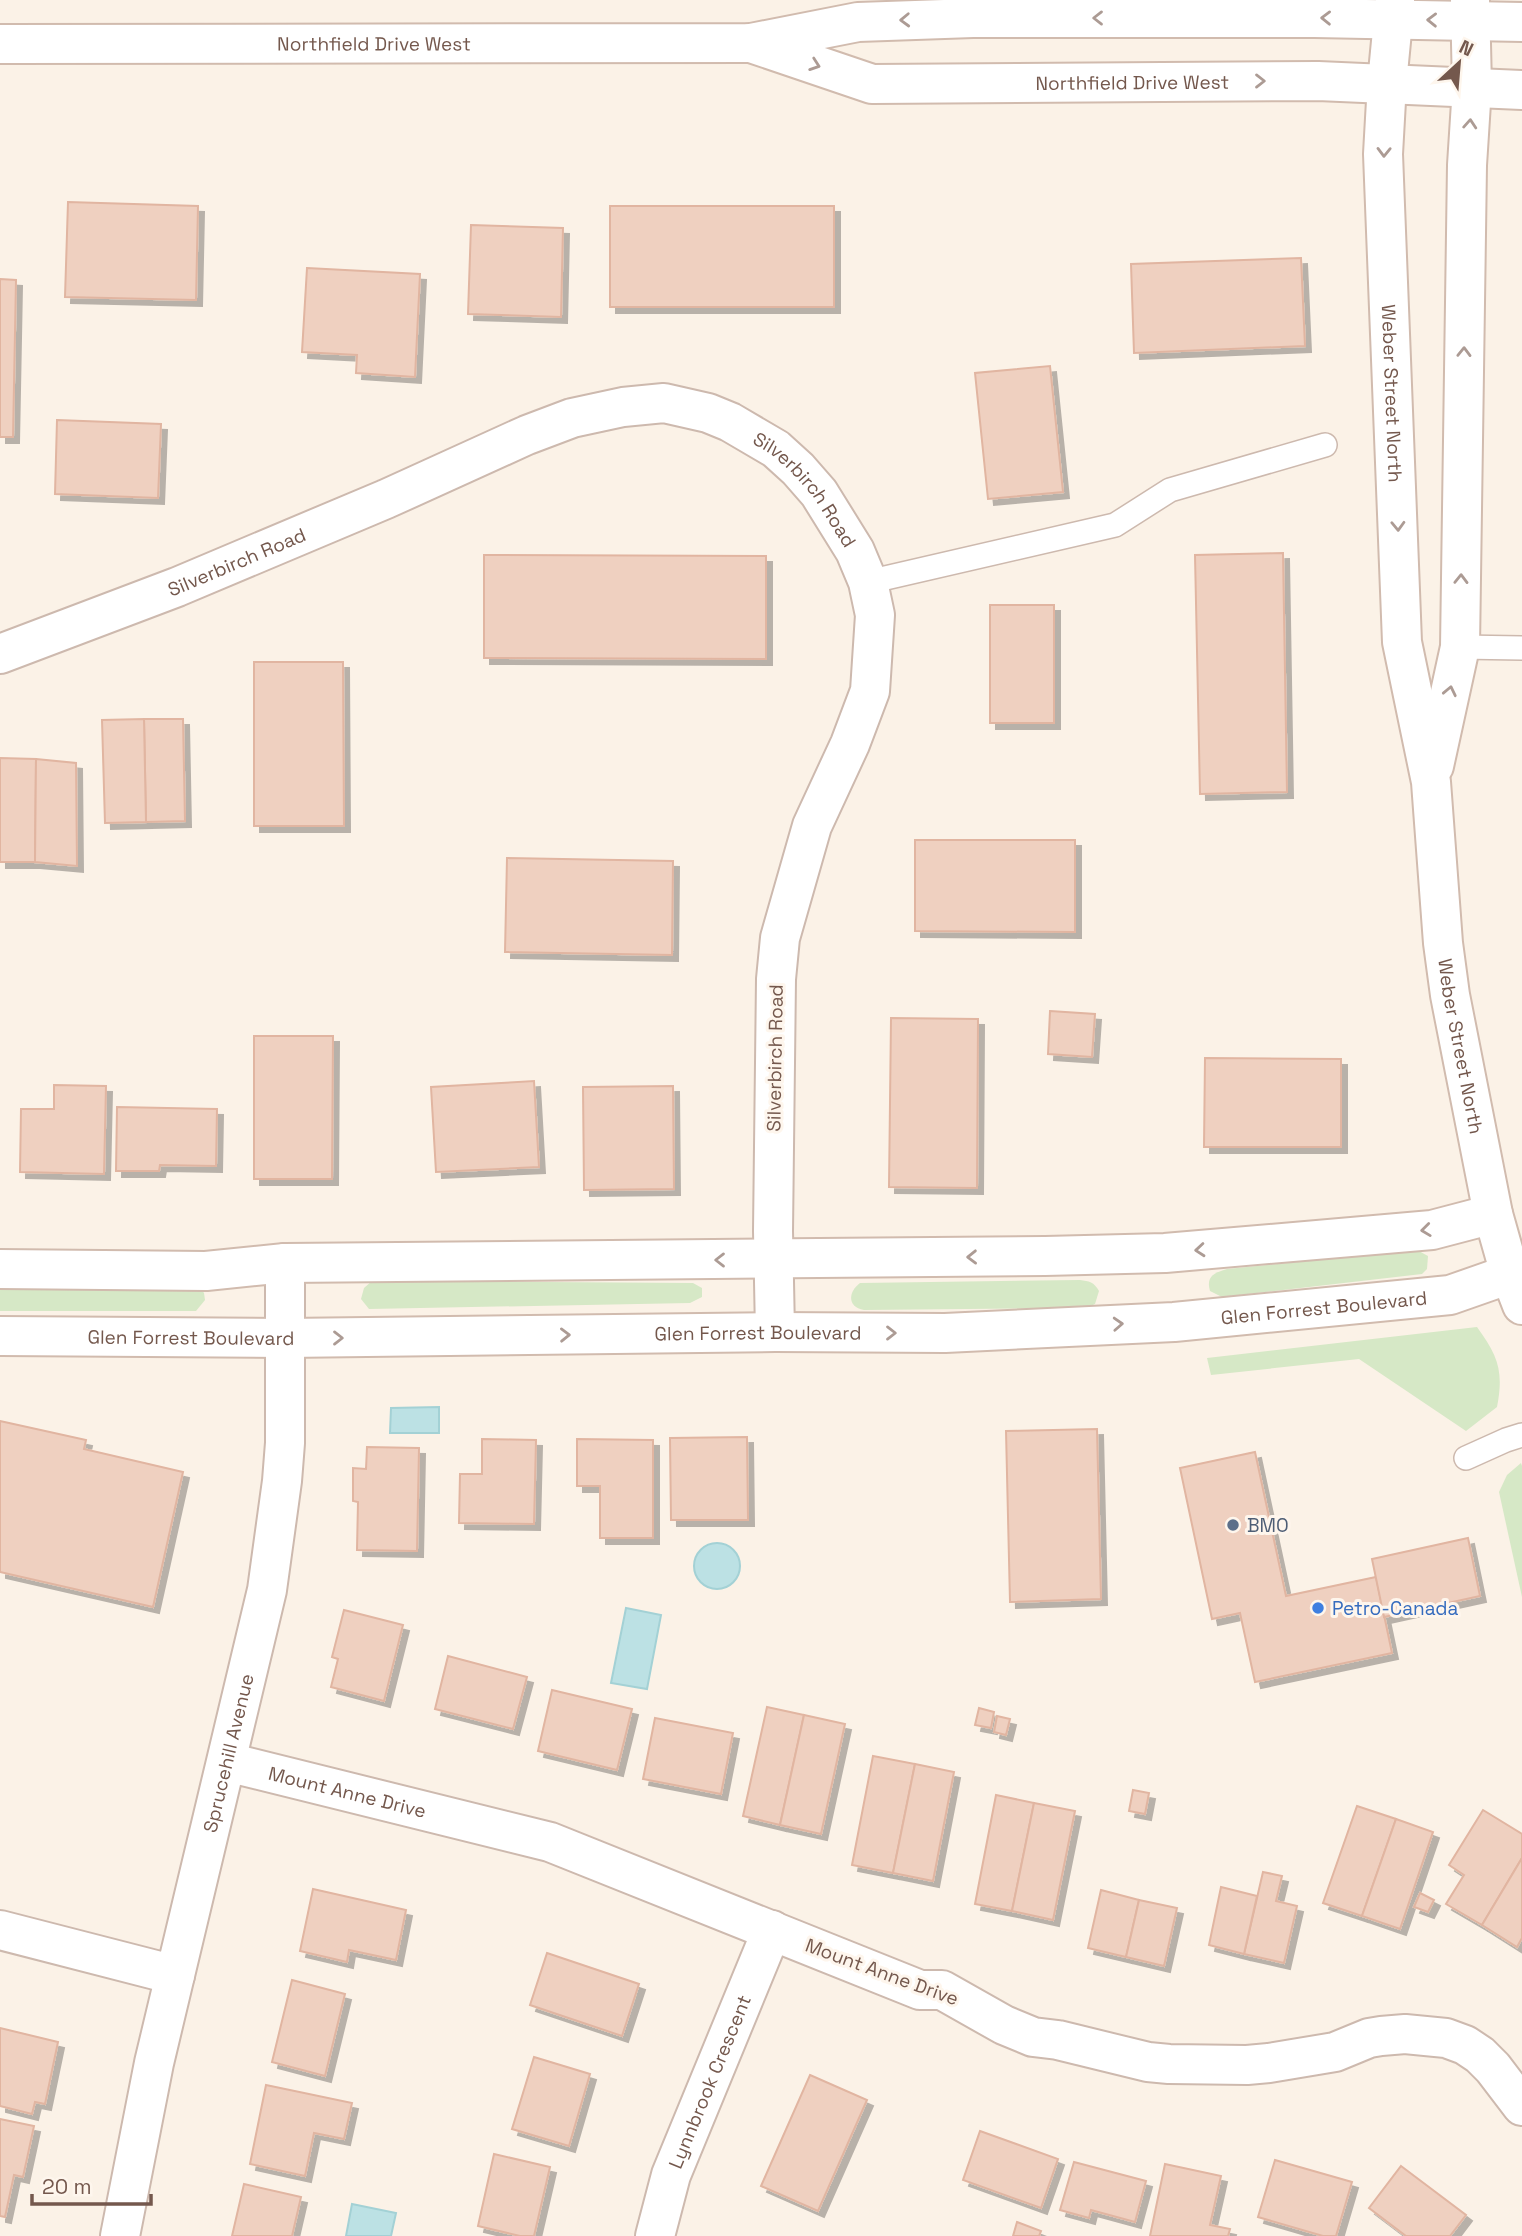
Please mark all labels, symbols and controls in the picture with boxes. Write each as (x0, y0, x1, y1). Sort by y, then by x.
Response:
one-way arrow (1092, 10, 1103, 26)
one-way arrow (1320, 10, 1330, 26)
one-way arrow (899, 12, 910, 28)
one-way arrow (1427, 12, 1437, 28)
north arrow (1424, 28, 1494, 98)
street label: Northfield Drive West (277, 31, 471, 56)
text: N (1455, 34, 1477, 62)
one-way arrow (809, 57, 821, 71)
street label: Northfield Drive West (1035, 69, 1229, 95)
one-way arrow (1255, 73, 1266, 89)
one-way arrow (1462, 118, 1477, 129)
one-way arrow (1376, 147, 1392, 157)
street label: Weber Street North (1376, 304, 1408, 483)
one-way arrow (1457, 346, 1472, 357)
street label: Silverbirch Road (749, 426, 862, 552)
one-way arrow (1390, 521, 1405, 532)
street label: Silverbirch Road (164, 522, 310, 602)
one-way arrow (1453, 573, 1469, 584)
one-way arrow (1442, 685, 1457, 697)
street label: Weber Street North (1433, 957, 1489, 1136)
street label: Silverbirch Road (761, 984, 789, 1132)
one-way arrow (1420, 1222, 1432, 1237)
one-way arrow (1194, 1242, 1205, 1257)
one-way arrow (967, 1249, 977, 1265)
one-way arrow (715, 1252, 726, 1267)
street label: Glen Forrest Boulevard (1220, 1285, 1428, 1330)
one-way arrow (1113, 1317, 1124, 1332)
street label: Glen Forrest Boulevard (654, 1319, 862, 1346)
street label: Glen Forrest Boulevard (87, 1324, 295, 1351)
one-way arrow (886, 1325, 896, 1341)
one-way arrow (560, 1327, 571, 1343)
one-way arrow (333, 1330, 343, 1346)
place label: BMO (1247, 1513, 1289, 1538)
marker: BMO (1225, 1517, 1241, 1533)
place label: Petro-Canada (1332, 1596, 1459, 1621)
marker: Petro-Canada (1310, 1600, 1326, 1616)
street label: Sprucehill Avenue (197, 1671, 259, 1835)
street label: Mount Anne Drive (266, 1760, 429, 1823)
street label: Mount Anne Drive (802, 1933, 962, 2011)
street label: Lynnbrook Crescent (662, 1991, 756, 2172)
scale bar (32, 2162, 150, 2206)
text: 20 m (42, 2173, 92, 2200)

